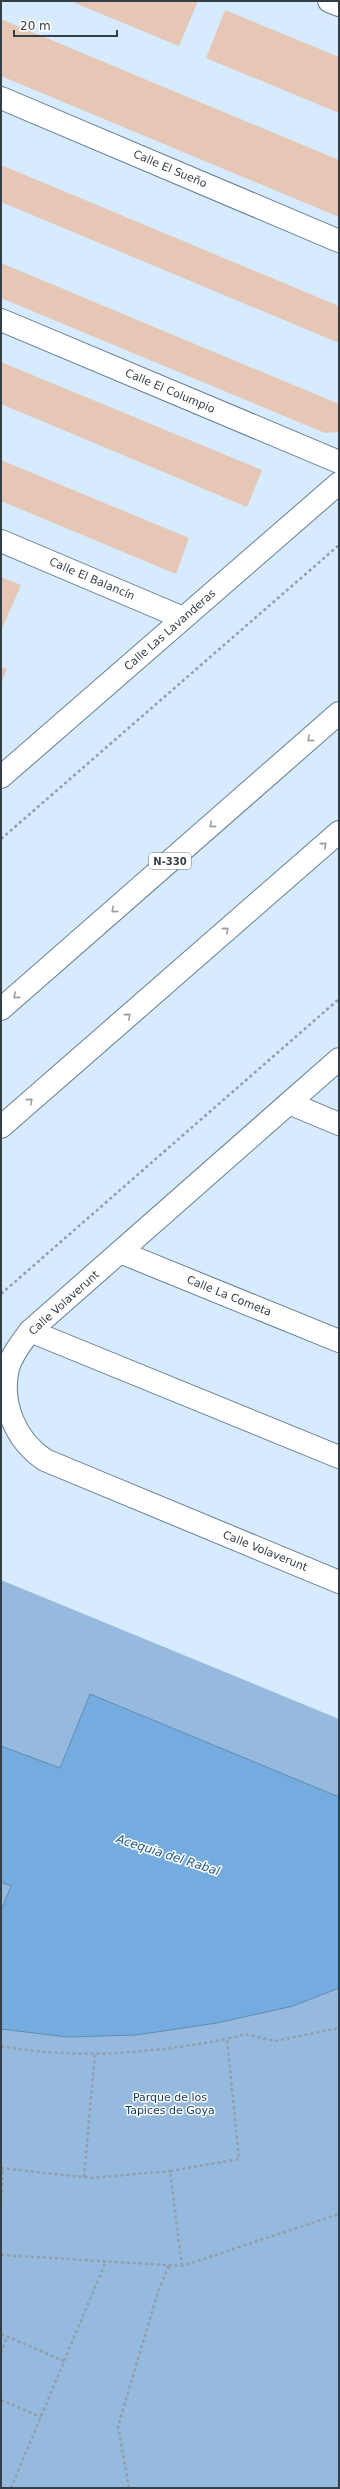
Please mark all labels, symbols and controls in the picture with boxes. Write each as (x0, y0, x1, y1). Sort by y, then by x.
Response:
scale bar (14, 12, 117, 38)
text: 20 m (20, 19, 51, 33)
street label: Calle El Sueño (131, 148, 209, 190)
street label: Calle El Columpio (123, 366, 217, 416)
street label: Calle El Balancín (47, 555, 137, 603)
street label: Calle Las Lavanderas (122, 587, 219, 673)
one-way arrow (307, 734, 314, 741)
one-way arrow (209, 820, 217, 827)
one-way arrow (319, 842, 327, 849)
road number: N-330 (149, 853, 191, 869)
one-way arrow (111, 906, 119, 913)
one-way arrow (221, 928, 229, 935)
one-way arrow (14, 991, 21, 998)
one-way arrow (124, 1014, 131, 1021)
one-way arrow (26, 1099, 33, 1106)
street label: Calle Volaverunt (26, 1268, 102, 1338)
street label: Calle La Cometa (185, 1273, 273, 1319)
street label: Calle Volaverunt (221, 1528, 310, 1574)
water label: Acequia del Rabal (113, 1831, 222, 1879)
park label: Parque de los Tapices de Goya (124, 2091, 215, 2117)

